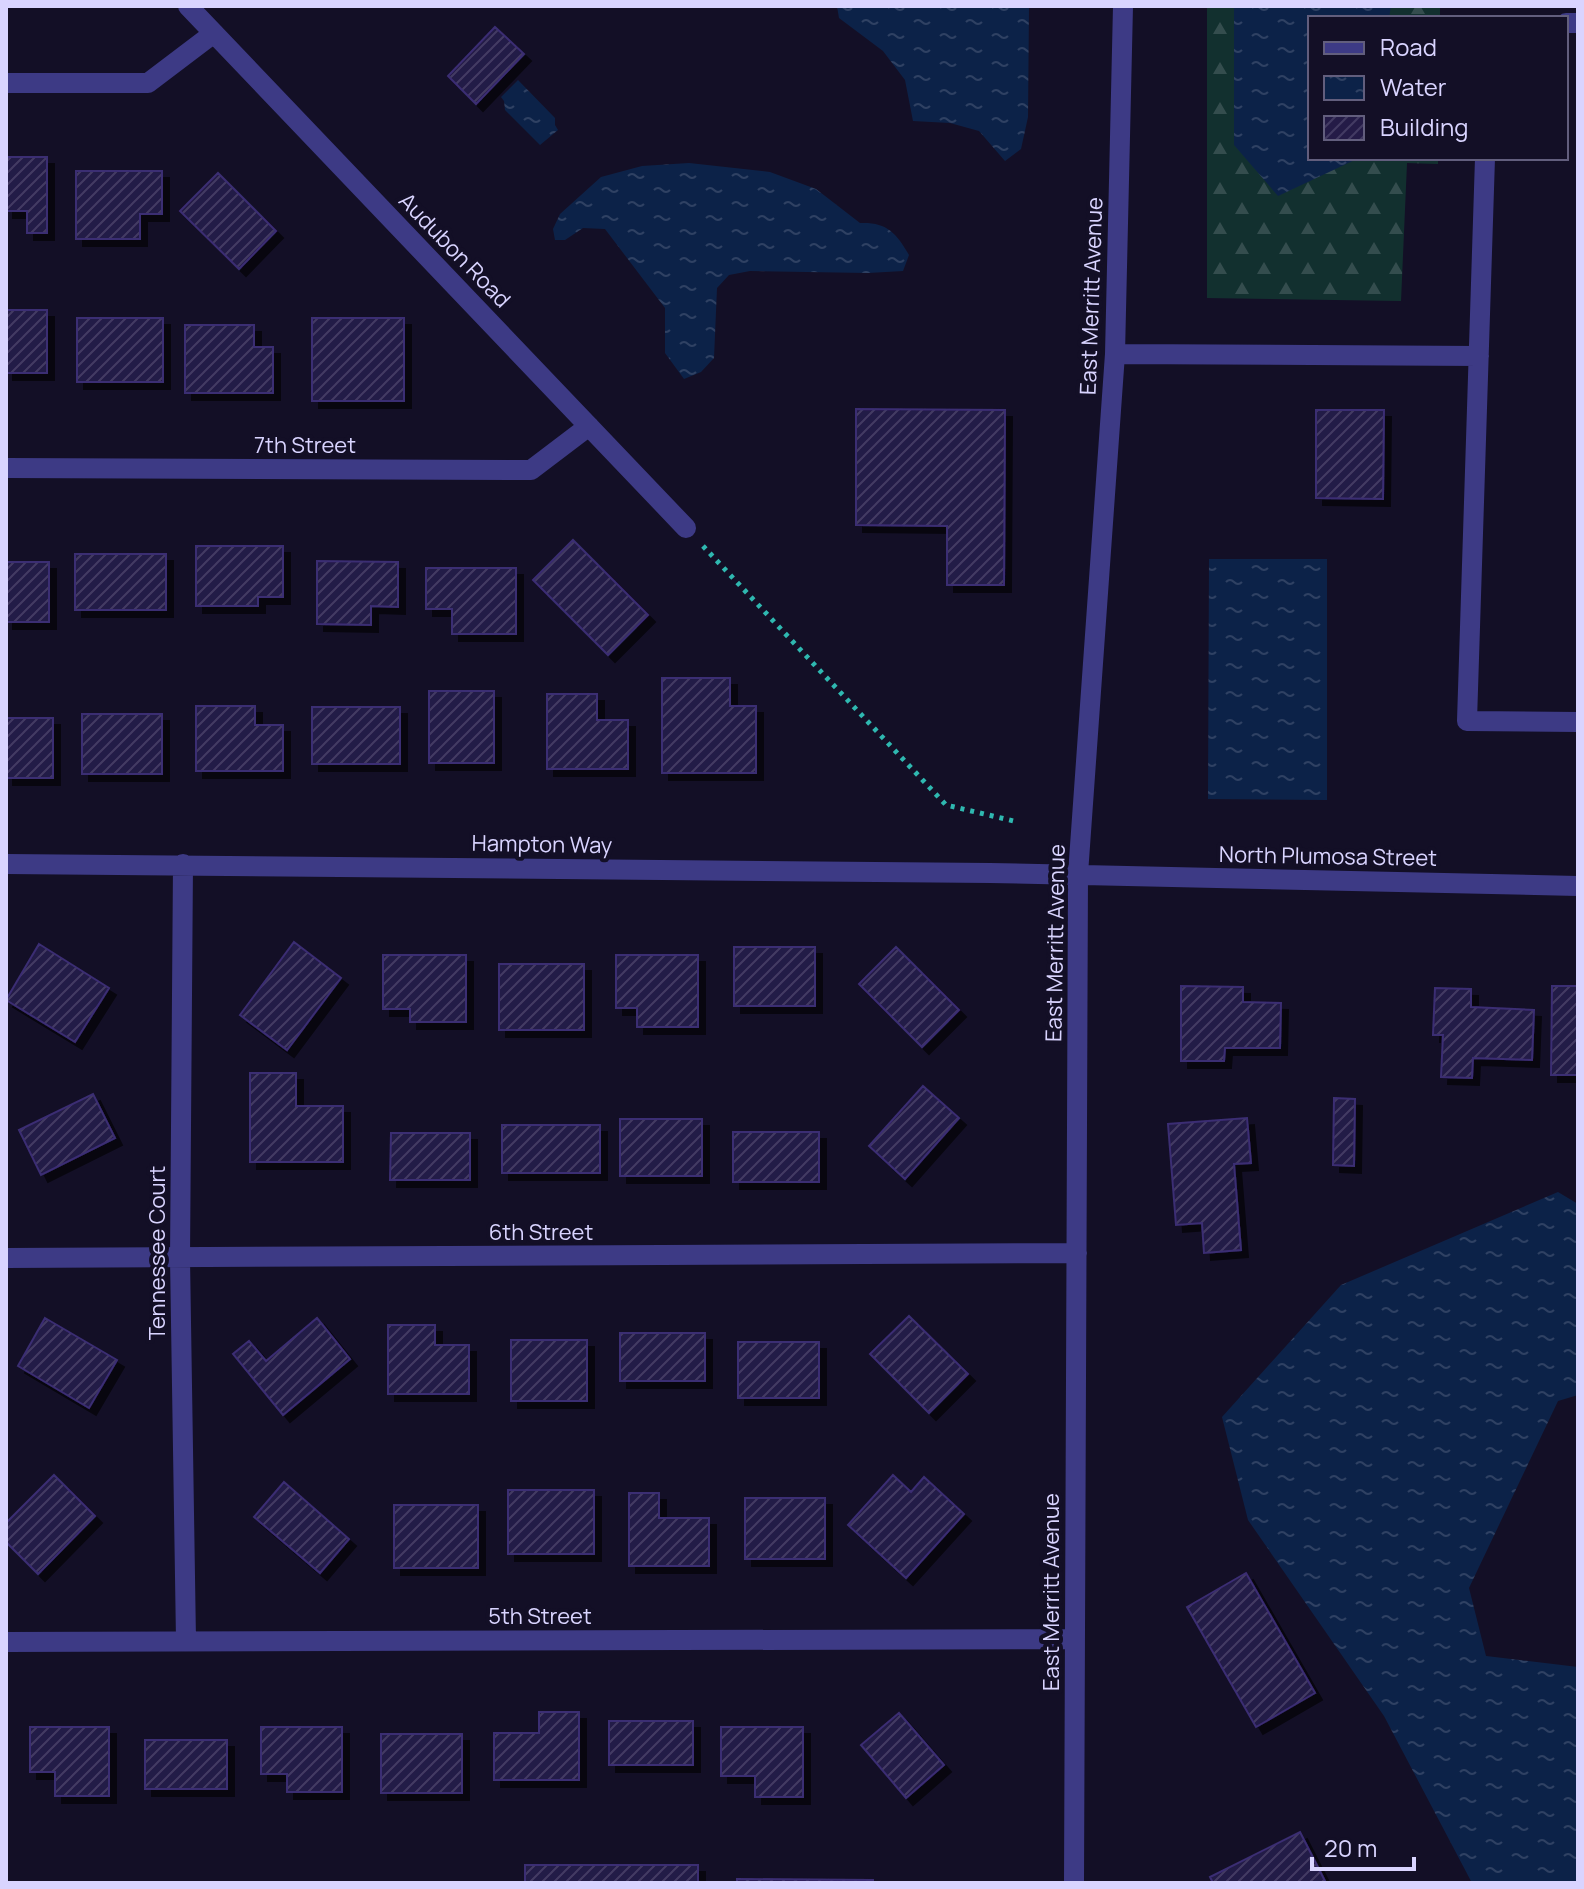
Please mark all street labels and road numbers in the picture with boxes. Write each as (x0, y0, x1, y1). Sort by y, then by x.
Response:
street label: Audubon Road (393, 186, 517, 314)
street label: East Merritt Avenue (1073, 196, 1109, 395)
street label: 7th Street (254, 430, 356, 460)
street label: Hampton Way (471, 828, 613, 860)
street label: North Plumosa Street (1219, 839, 1437, 873)
street label: East Merritt Avenue (1038, 844, 1072, 1042)
street label: Tennessee Court (142, 1166, 172, 1340)
street label: 6th Street (489, 1217, 593, 1247)
street label: East Merritt Avenue (1036, 1493, 1066, 1691)
street label: 5th Street (488, 1601, 592, 1631)

